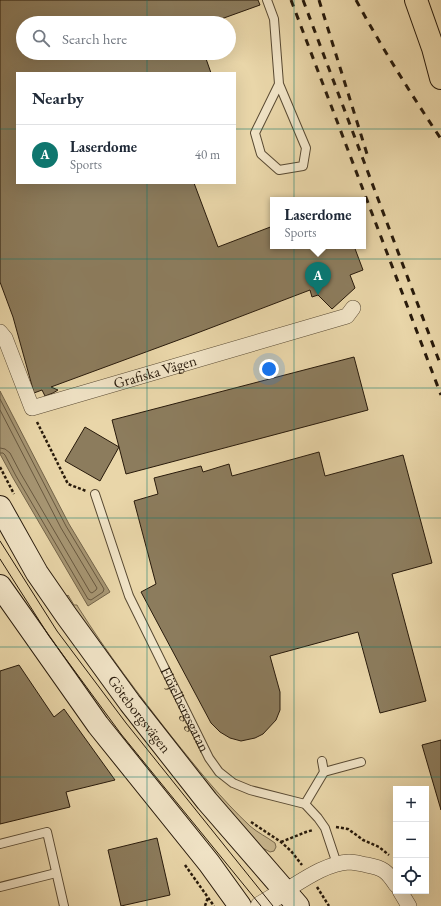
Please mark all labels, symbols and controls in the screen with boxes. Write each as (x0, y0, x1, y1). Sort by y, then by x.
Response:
search box (16, 16, 236, 60)
icon: search (30, 27, 52, 49)
text: Search here (62, 29, 127, 48)
text: Nearby (32, 87, 84, 109)
text: Laserdome (70, 137, 137, 156)
text: A (40, 146, 50, 163)
text: 40 m (195, 146, 220, 163)
text: Sports (70, 156, 102, 173)
popup (270, 197, 366, 249)
text: Laserdome (285, 205, 352, 224)
text: Sports (285, 224, 316, 241)
pin: A (305, 262, 331, 295)
street label: Grafiska Vägen (111, 350, 199, 393)
your location (259, 359, 279, 379)
street label: Flöjelbergsgatan (156, 663, 215, 755)
street label: Göteborgsvägen (104, 671, 176, 757)
map controls (393, 786, 429, 894)
button: + (393, 786, 429, 822)
button: − (393, 822, 429, 858)
button: locate (393, 858, 429, 894)

